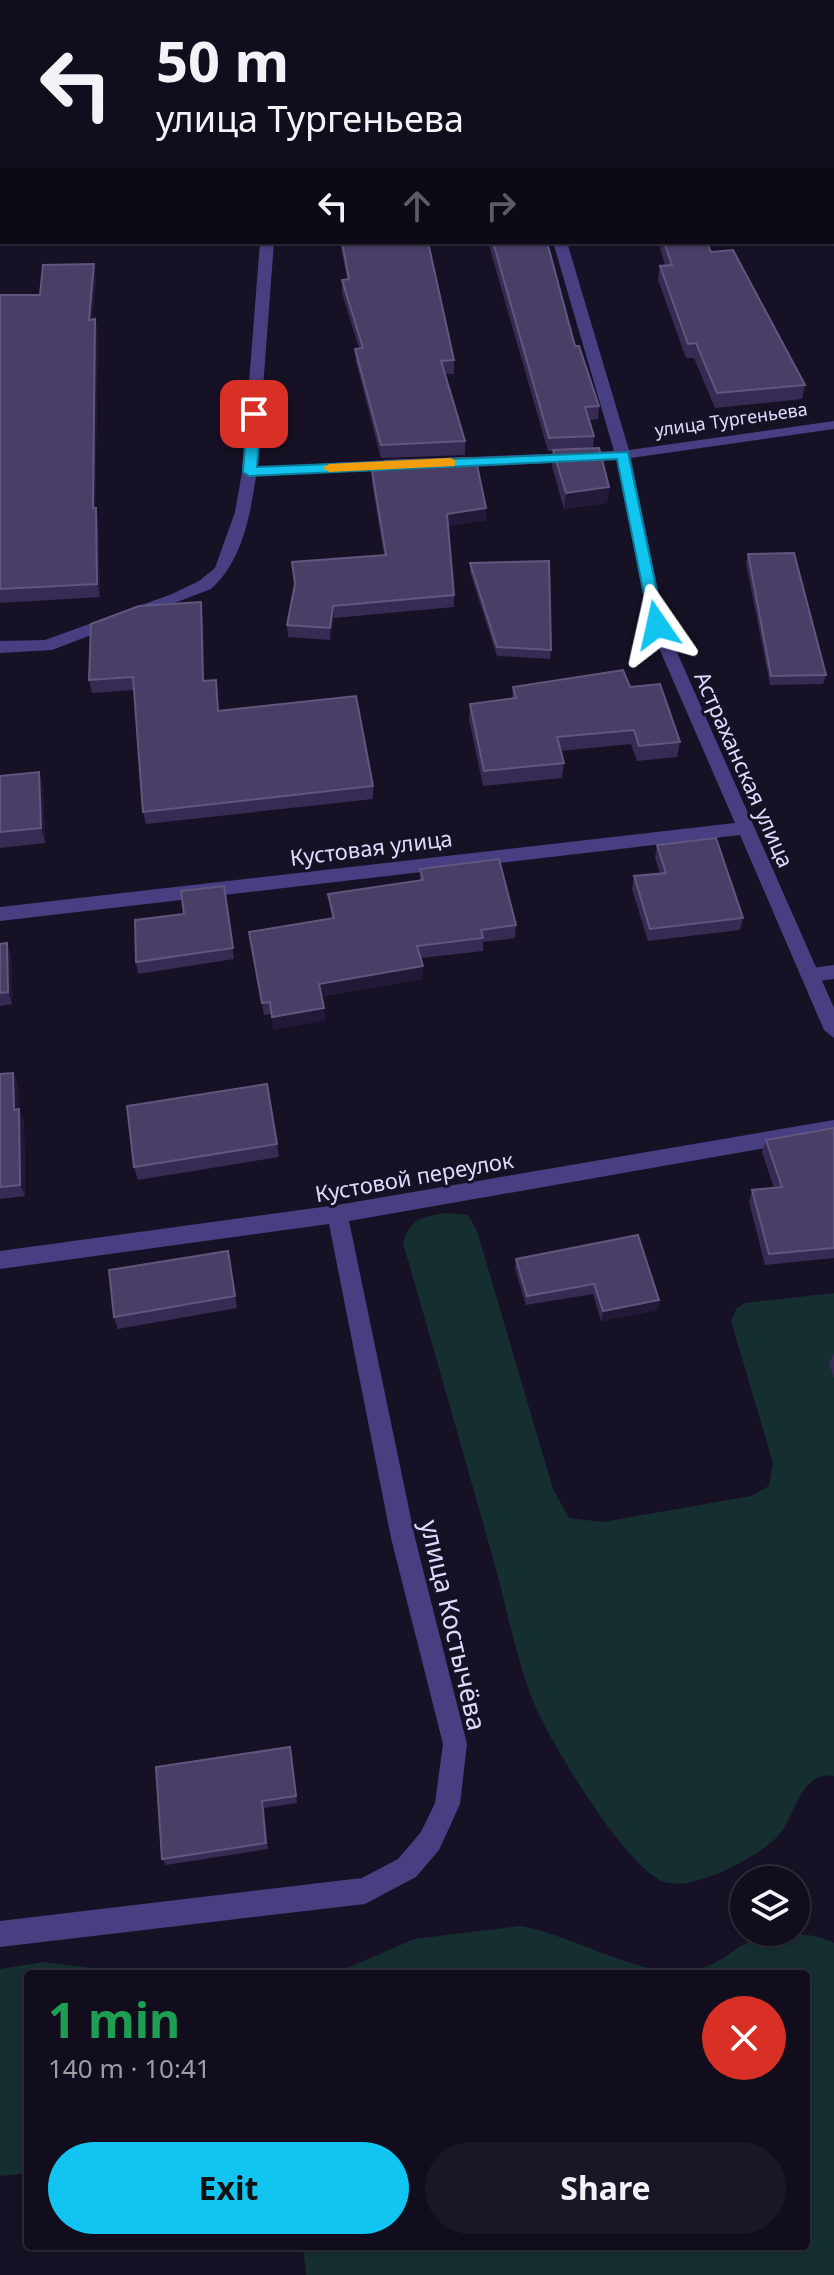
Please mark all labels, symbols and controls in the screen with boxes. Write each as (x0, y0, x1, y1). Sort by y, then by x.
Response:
text: 50 m (156, 22, 289, 98)
icon: left (24, 32, 128, 136)
text: улица Тургеньева (156, 94, 464, 143)
icon: left (311, 184, 355, 228)
icon: ahead (395, 184, 439, 228)
icon: right (479, 184, 523, 228)
pin (220, 380, 288, 448)
icon: arrive (232, 392, 276, 436)
street label: улица Тургеньева (653, 396, 809, 442)
position arrow (615, 583, 699, 667)
street label: Астраханская улица (688, 666, 802, 872)
street label: Кустовая улица (288, 822, 454, 872)
street label: Кустовой переулок (312, 1144, 516, 1208)
street label: улица Костычёва (412, 1516, 496, 1734)
map controls (730, 1866, 810, 1946)
button: layers (730, 1866, 810, 1946)
text: 1 min (48, 1987, 180, 2052)
button: close (702, 1996, 786, 2080)
text: 140 m · 10:41 (48, 2050, 211, 2086)
button: Exit (48, 2142, 409, 2234)
button: Share (425, 2142, 786, 2234)

